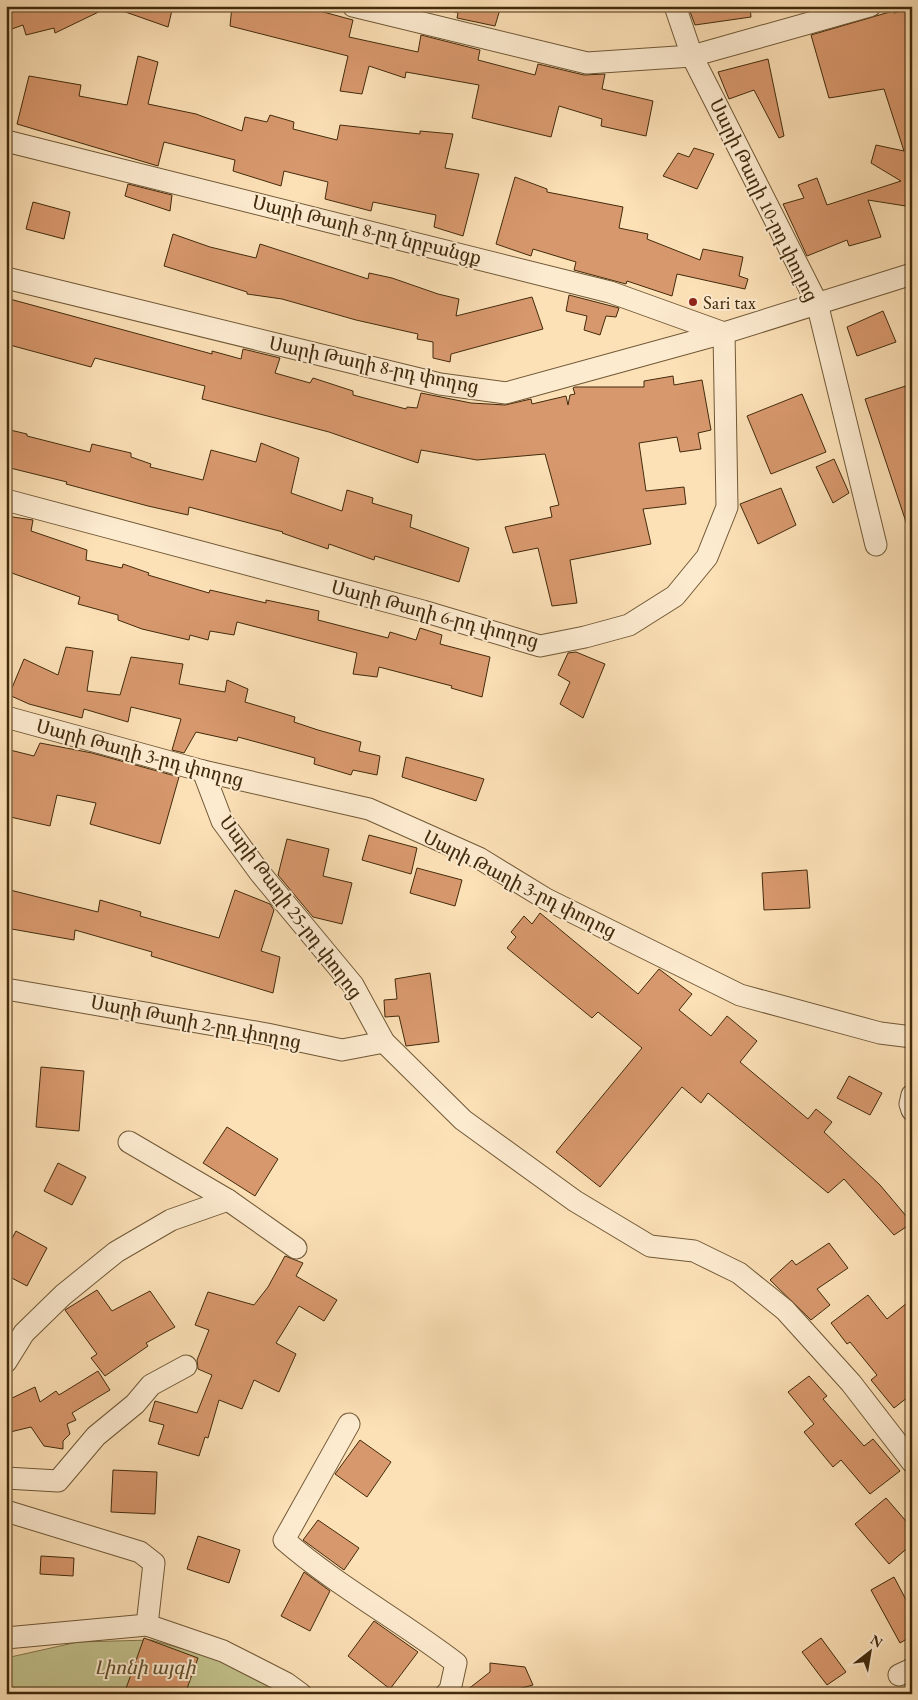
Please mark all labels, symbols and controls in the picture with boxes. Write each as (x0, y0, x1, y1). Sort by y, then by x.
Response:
street label: Սարի Թաղի 10-րդ փողոց (704, 94, 824, 306)
street label: Սարի Թաղի 8-րդ նրբանցք (250, 189, 484, 271)
place label: Sari tax (703, 290, 757, 315)
marker: Sari tax (687, 296, 699, 308)
street label: Սարի Թաղի 8-րդ փողոց (267, 331, 481, 399)
street label: Սարի Թաղի 6-րդ փողոց (328, 574, 542, 654)
street label: Սարի Թաղի 3-րդ փողոց (33, 713, 247, 793)
street label: Սարի Թաղի 25-րդ փողոց (214, 810, 368, 1004)
street label: Սարի Թաղի 3-րդ փողոց (419, 824, 621, 944)
street label: Սարի Թաղի 2-րդ փողոց (89, 989, 303, 1055)
north arrow (846, 1628, 896, 1678)
text: N (867, 1630, 887, 1652)
park label: Լիոնի այգի (94, 1655, 197, 1680)

